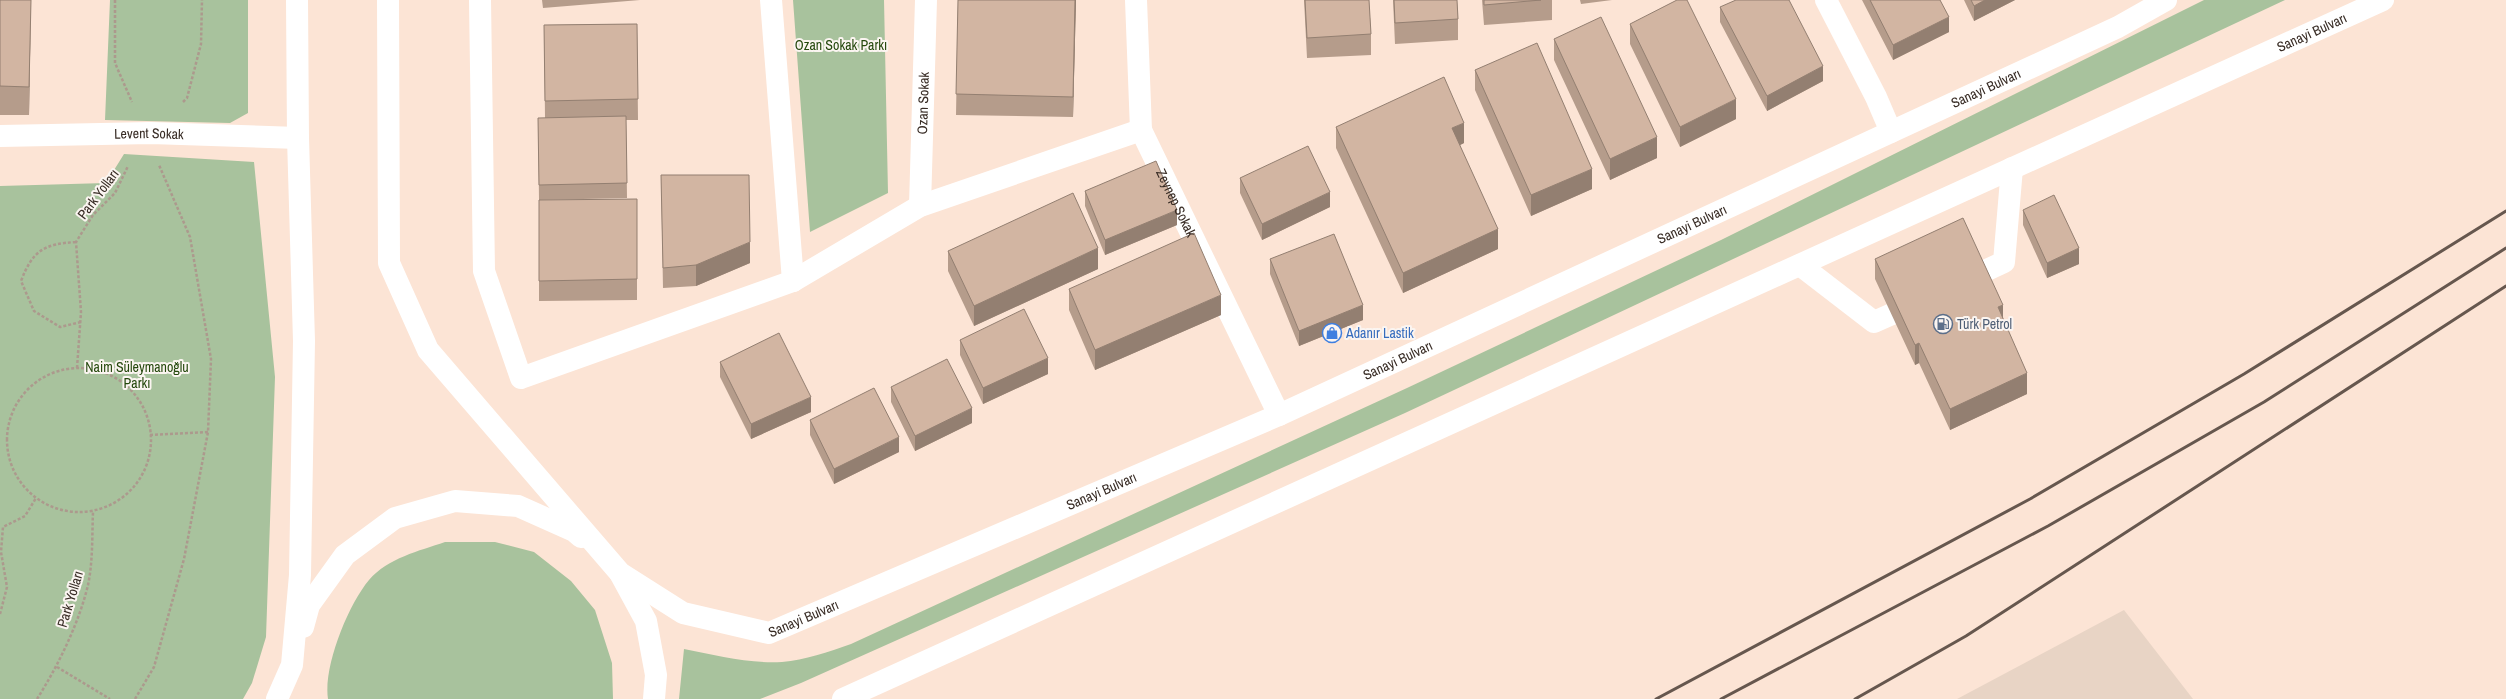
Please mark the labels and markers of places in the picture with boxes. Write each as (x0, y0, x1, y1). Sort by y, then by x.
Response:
fuel station icon: Türk Petrol (1932, 313, 1954, 335)
place label: Türk Petrol (1957, 315, 2012, 333)
shop icon: Adanır Lastik (1321, 322, 1343, 344)
place label: Adanır Lastik (1345, 324, 1414, 342)

